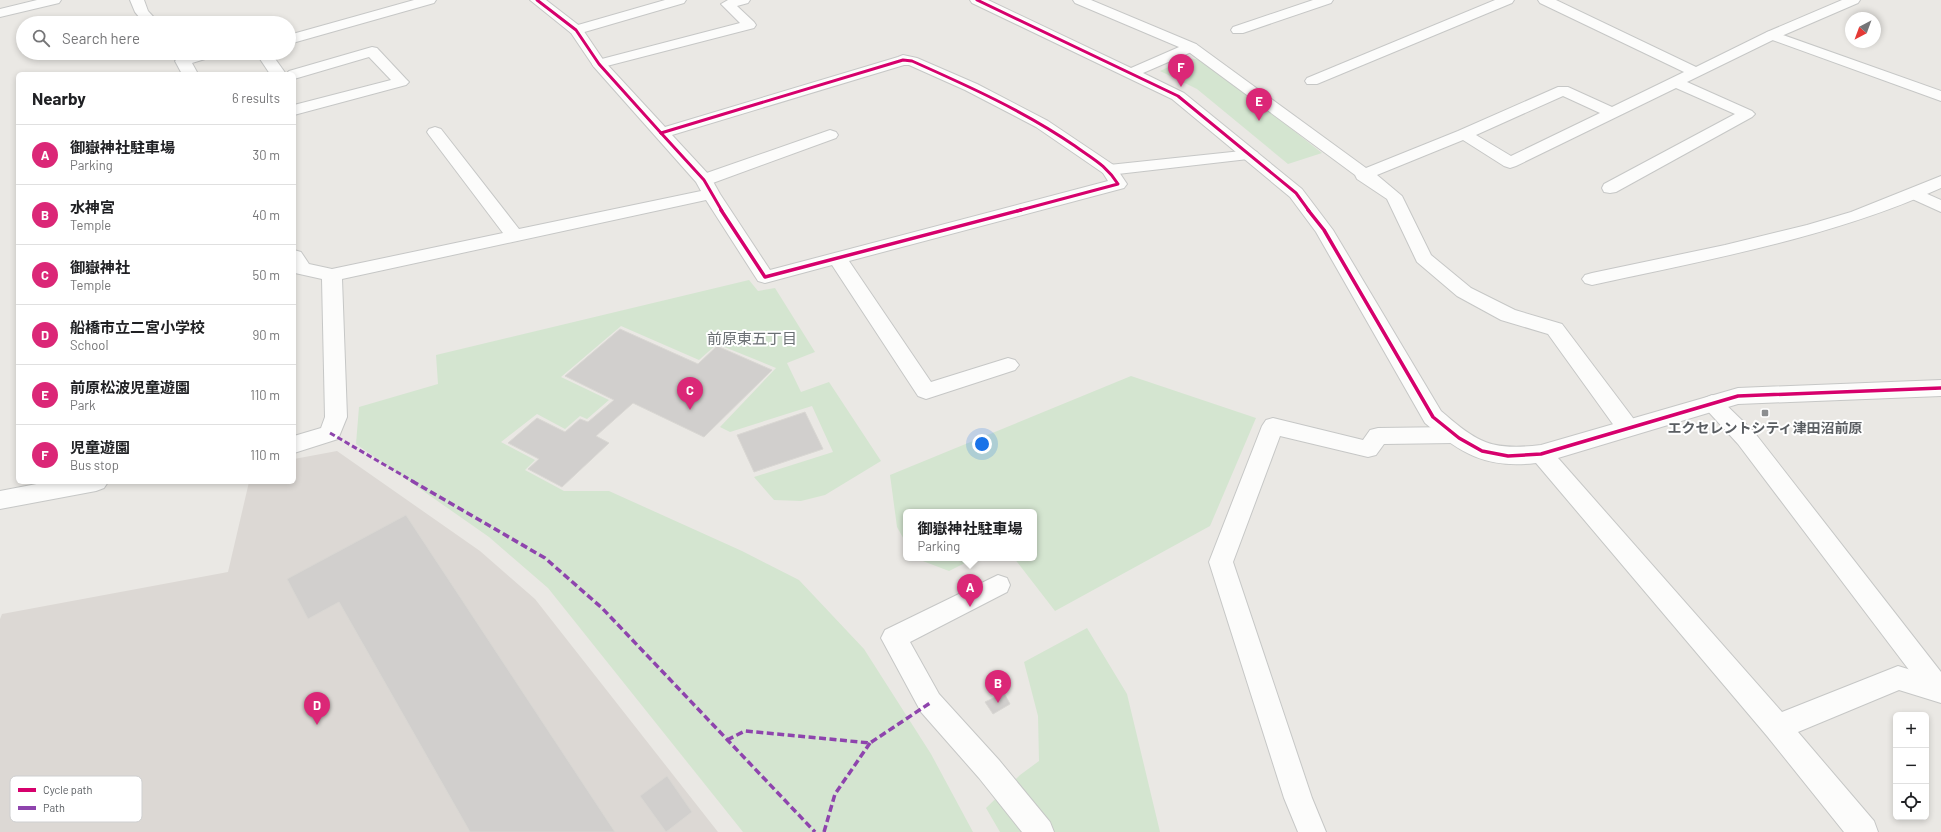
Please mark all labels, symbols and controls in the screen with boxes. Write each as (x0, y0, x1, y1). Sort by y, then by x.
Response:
north arrow (1845, 12, 1881, 48)
search box (16, 16, 296, 60)
icon: search (30, 27, 52, 49)
text: Search here (62, 29, 140, 47)
pin: F (1168, 54, 1194, 87)
text: Nearby (32, 88, 86, 108)
pin: E (1246, 88, 1272, 121)
text: 6 results (232, 90, 280, 106)
text: 御嶽神社駐車場 (70, 138, 175, 156)
text: A (41, 147, 49, 163)
text: 30 m (253, 147, 280, 163)
text: Parking (70, 157, 113, 173)
text: 水神宮 (70, 198, 115, 216)
text: B (41, 207, 49, 223)
text: 40 m (252, 207, 280, 223)
text: Temple (70, 217, 111, 233)
text: 御嶽神社 (70, 258, 130, 276)
text: C (41, 267, 49, 283)
text: 50 m (253, 267, 280, 283)
text: Temple (70, 277, 111, 293)
text: 船橋市立二宮小学校 (70, 318, 205, 336)
text: D (41, 327, 49, 343)
text: 90 m (253, 327, 280, 343)
district label: 前原東五丁目 (707, 329, 797, 347)
text: School (70, 337, 108, 353)
pin: C (677, 377, 703, 410)
text: 前原松波児童遊園 (70, 378, 190, 396)
text: E (41, 387, 49, 403)
text: 110 m (250, 387, 280, 403)
text: Park (70, 397, 96, 413)
marker: エクセレントシティ津田沼前原 (1760, 408, 1770, 418)
place label: エクセレントシティ津田沼前原 (1667, 419, 1863, 436)
your location (972, 434, 992, 454)
text: 児童遊園 (70, 438, 130, 456)
text: F (41, 447, 49, 463)
text: 110 m (250, 447, 280, 463)
text: Bus stop (70, 457, 119, 473)
popup (903, 509, 1037, 561)
text: 御嶽神社駐車場 (917, 519, 1023, 537)
text: Parking (917, 538, 960, 554)
pin: A (957, 574, 983, 607)
pin: B (985, 670, 1011, 703)
pin: D (304, 692, 330, 725)
map controls (1893, 712, 1929, 820)
button: + (1893, 712, 1929, 748)
button: − (1893, 748, 1929, 784)
legend (10, 776, 142, 822)
text: Cycle path (43, 783, 93, 796)
button: locate (1893, 784, 1929, 820)
text: Path (43, 801, 65, 814)

